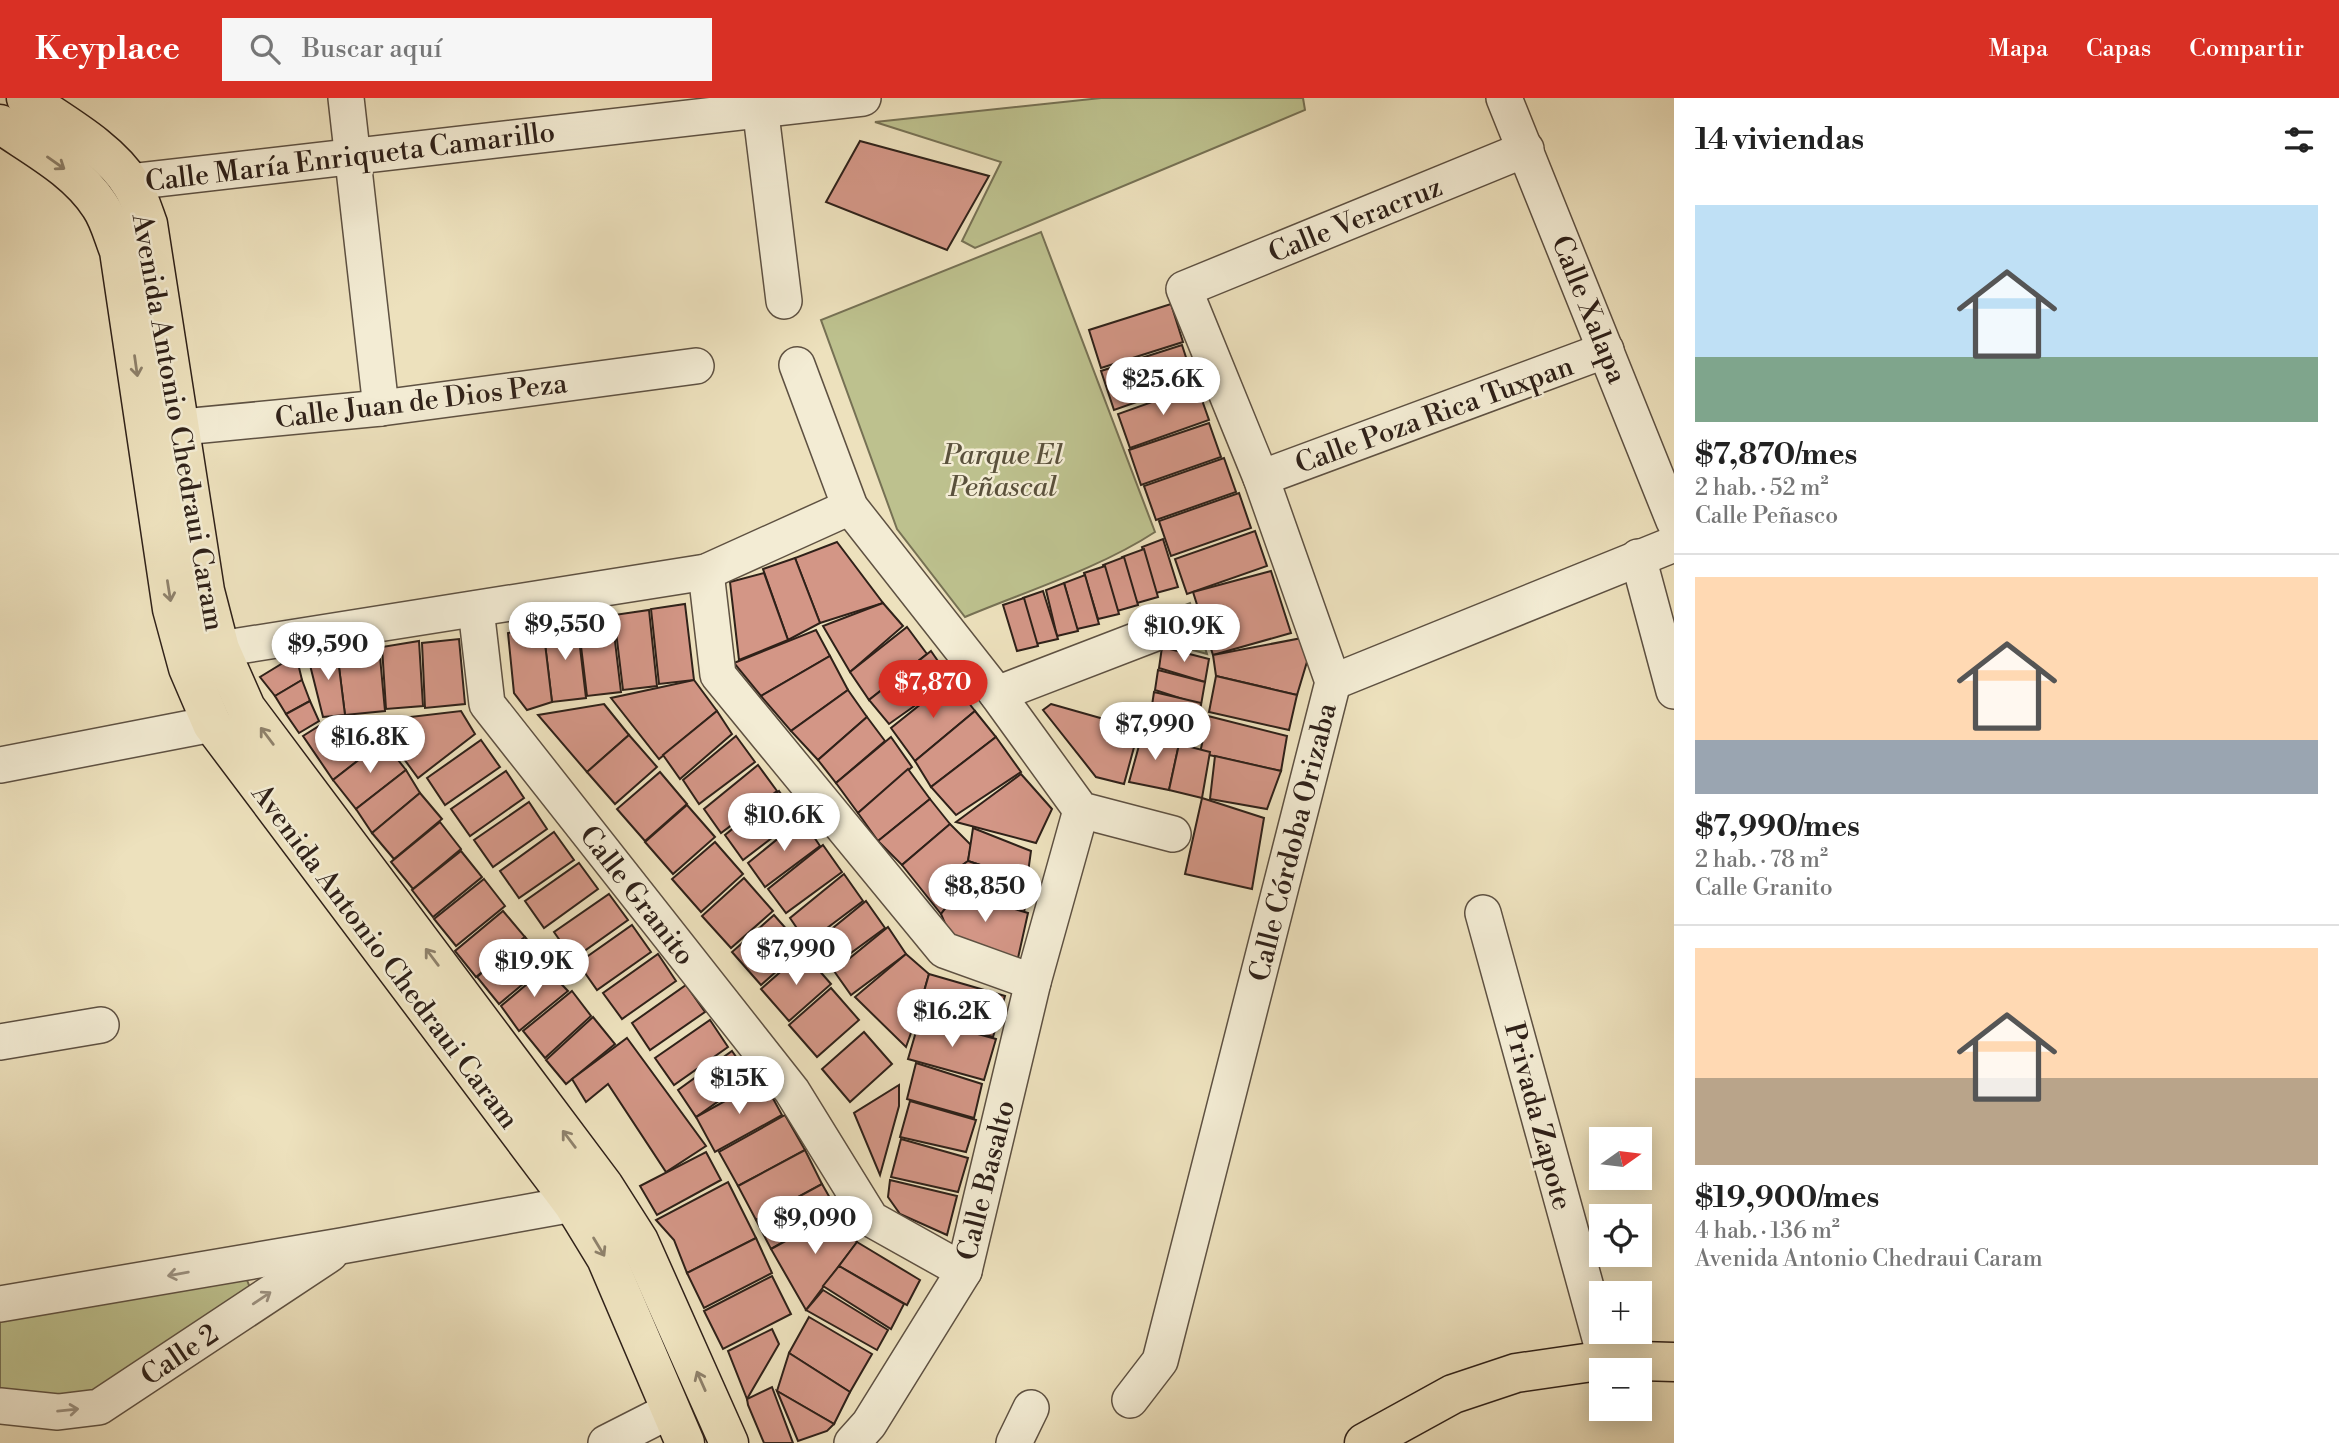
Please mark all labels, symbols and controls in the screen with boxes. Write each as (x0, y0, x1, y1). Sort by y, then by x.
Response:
search box (222, 18, 712, 81)
text: Keyplace (35, 29, 180, 70)
icon: search (246, 30, 284, 68)
text: Buscar aquí (302, 33, 442, 65)
text: Mapa (1989, 34, 2048, 64)
text: Capas (2086, 34, 2151, 64)
text: Compartir (2189, 34, 2304, 64)
street label: Calle María Enriqueta Camarillo (143, 115, 557, 200)
text: 14 viviendas (1695, 121, 1864, 159)
icon: filters (2280, 121, 2318, 159)
one-way arrow (46, 156, 65, 170)
street label: Calle Veracruz (1264, 170, 1448, 271)
street label: Avenida Antonio Chedraui Caram (123, 210, 231, 634)
street label: Calle Xalapa (1543, 230, 1634, 389)
icon: home (1944, 251, 2070, 377)
street label: Calle Poza Rica Tuxpan (1291, 349, 1579, 482)
one-way arrow (129, 354, 142, 377)
pin: $25.6K (1106, 358, 1220, 417)
street label: Calle Juan de Dios Peza (273, 366, 570, 437)
text: $25.6K (1122, 366, 1204, 394)
text: $7,870/mes (1695, 436, 1857, 474)
park label: Parque El Peñascal (942, 438, 1063, 505)
text: 2 hab. · 52 m² (1695, 474, 1829, 502)
text: Calle Peñasco (1695, 502, 1838, 530)
one-way arrow (163, 579, 176, 602)
pin: $9,550 (508, 602, 622, 662)
pin: $10.9K (1127, 604, 1241, 664)
text: $9,550 (525, 611, 605, 639)
text: $10.9K (1144, 613, 1224, 641)
pin: $9,590 (271, 622, 385, 682)
icon: home (1944, 623, 2070, 749)
text: $9,590 (288, 631, 368, 659)
pin: $7,870 (876, 660, 990, 720)
text: $7,870 (895, 669, 971, 697)
street label: Calle Córdoba Orizaba (1242, 699, 1345, 985)
pin: $7,990 (1098, 702, 1212, 762)
text: $7,990 (1116, 711, 1194, 739)
pin: $16.8K (313, 716, 427, 775)
text: $16.8K (331, 724, 409, 752)
one-way arrow (259, 727, 274, 746)
street label: Avenida Antonio Chedraui Caram (243, 777, 526, 1136)
pin: $10.6K (727, 794, 841, 853)
text: $10.6K (744, 802, 824, 830)
text: $7,990/mes (1695, 808, 1860, 846)
street label: Calle Granito (571, 819, 702, 973)
text: 2 hab. · 78 m² (1695, 846, 1828, 874)
pin: $8,850 (928, 864, 1042, 924)
text: $8,850 (944, 873, 1026, 901)
text: Calle Granito (1695, 874, 1833, 902)
pin: $7,990 (739, 928, 853, 987)
text: $7,990 (757, 936, 835, 964)
pin: $19.9K (477, 940, 591, 999)
one-way arrow (425, 948, 440, 967)
text: $19.9K (495, 948, 573, 976)
pin: $16.2K (895, 990, 1009, 1049)
icon: home (1944, 994, 2070, 1120)
text: $16.2K (913, 998, 991, 1026)
street label: Privada Zapote (1496, 1019, 1579, 1214)
pin: $15K (698, 1056, 780, 1116)
text: $15K (710, 1065, 768, 1093)
street label: Calle Basalto (950, 1097, 1023, 1264)
north arrow (1589, 1127, 1652, 1190)
map controls (1589, 1127, 1652, 1421)
one-way arrow (561, 1131, 576, 1149)
text: $19,900/mes (1695, 1179, 1879, 1217)
pin: $9,090 (758, 1196, 872, 1256)
button: locate (1589, 1204, 1652, 1267)
text: $9,090 (773, 1205, 857, 1233)
text: 4 hab. · 136 m² (1695, 1217, 1840, 1245)
one-way arrow (592, 1236, 606, 1256)
text: Avenida Antonio Chedraui Caram (1695, 1245, 2043, 1273)
one-way arrow (167, 1268, 189, 1281)
button: + (1589, 1281, 1652, 1344)
one-way arrow (252, 1291, 272, 1305)
street label: Calle 2 (134, 1317, 225, 1394)
button: − (1589, 1358, 1652, 1421)
one-way arrow (694, 1370, 707, 1392)
one-way arrow (56, 1404, 79, 1417)

